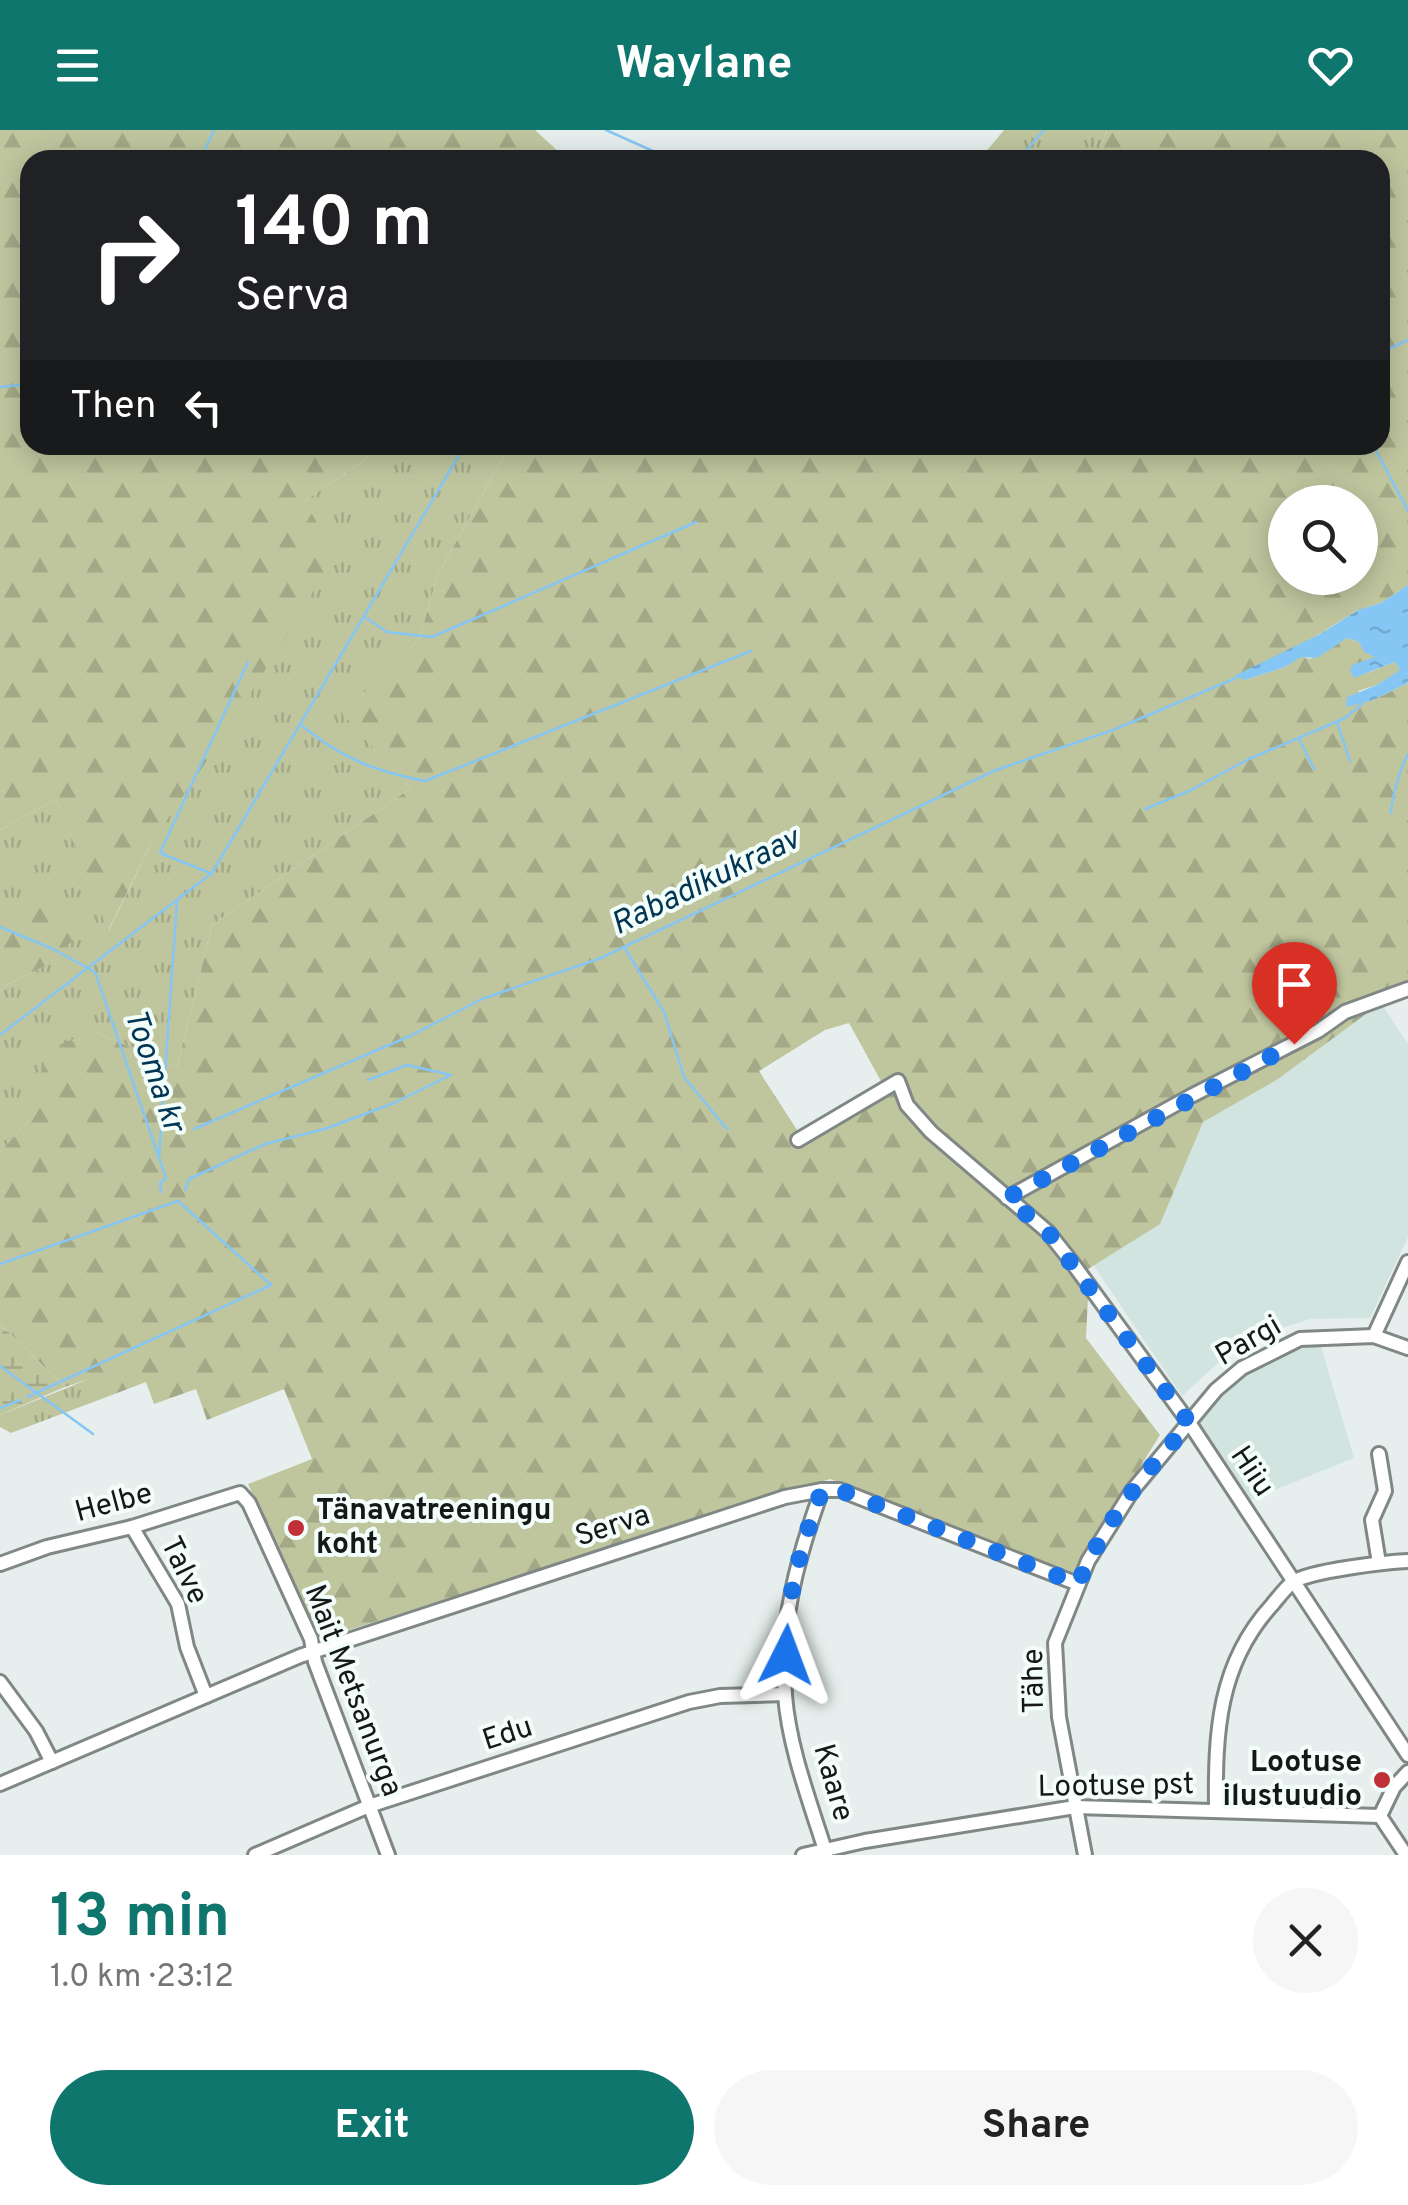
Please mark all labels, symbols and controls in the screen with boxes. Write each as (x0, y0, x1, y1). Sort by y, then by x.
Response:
text: Waylane (616, 37, 792, 94)
icon: menu (50, 38, 105, 93)
icon: heart (1303, 38, 1358, 93)
text: 140 m (235, 182, 433, 271)
icon: right (70, 190, 200, 320)
text: Serva (235, 269, 350, 326)
icon: left (176, 380, 231, 435)
text: Then (70, 383, 156, 432)
map controls (1268, 485, 1378, 595)
button: search (1268, 485, 1378, 595)
water label: Rabadikukraav (605, 819, 809, 946)
pin (1252, 942, 1337, 1045)
icon: arrive (1267, 957, 1322, 1012)
water label: Tooma kr (113, 1004, 194, 1140)
street label: Pargi (1209, 1309, 1289, 1375)
street label: Hiiu (1221, 1440, 1281, 1504)
street label: Helbe (71, 1476, 157, 1532)
place label: Tänavatreeningu koht (316, 1493, 551, 1564)
street label: Serva (571, 1498, 655, 1556)
marker: Tänavatreeningu koht (285, 1517, 307, 1539)
street label: Talve (151, 1531, 215, 1611)
street label: Mait Metsanurga (295, 1580, 409, 1802)
position arrow (734, 1603, 838, 1707)
street label: Tähe (1016, 1648, 1054, 1714)
street label: Edu (478, 1710, 538, 1760)
street label: Kaare (803, 1740, 861, 1826)
place label: Lootuse ilustuudio (1222, 1745, 1362, 1816)
street label: Lootuse pst (1037, 1767, 1195, 1807)
marker: Lootuse ilustuudio (1371, 1769, 1393, 1791)
text: 13 min (50, 1882, 230, 1958)
button: close (1253, 1888, 1358, 1993)
text: 1.0 km · 23:12 (50, 1958, 234, 1998)
button: Exit (50, 2070, 694, 2185)
button: Share (714, 2070, 1358, 2185)

